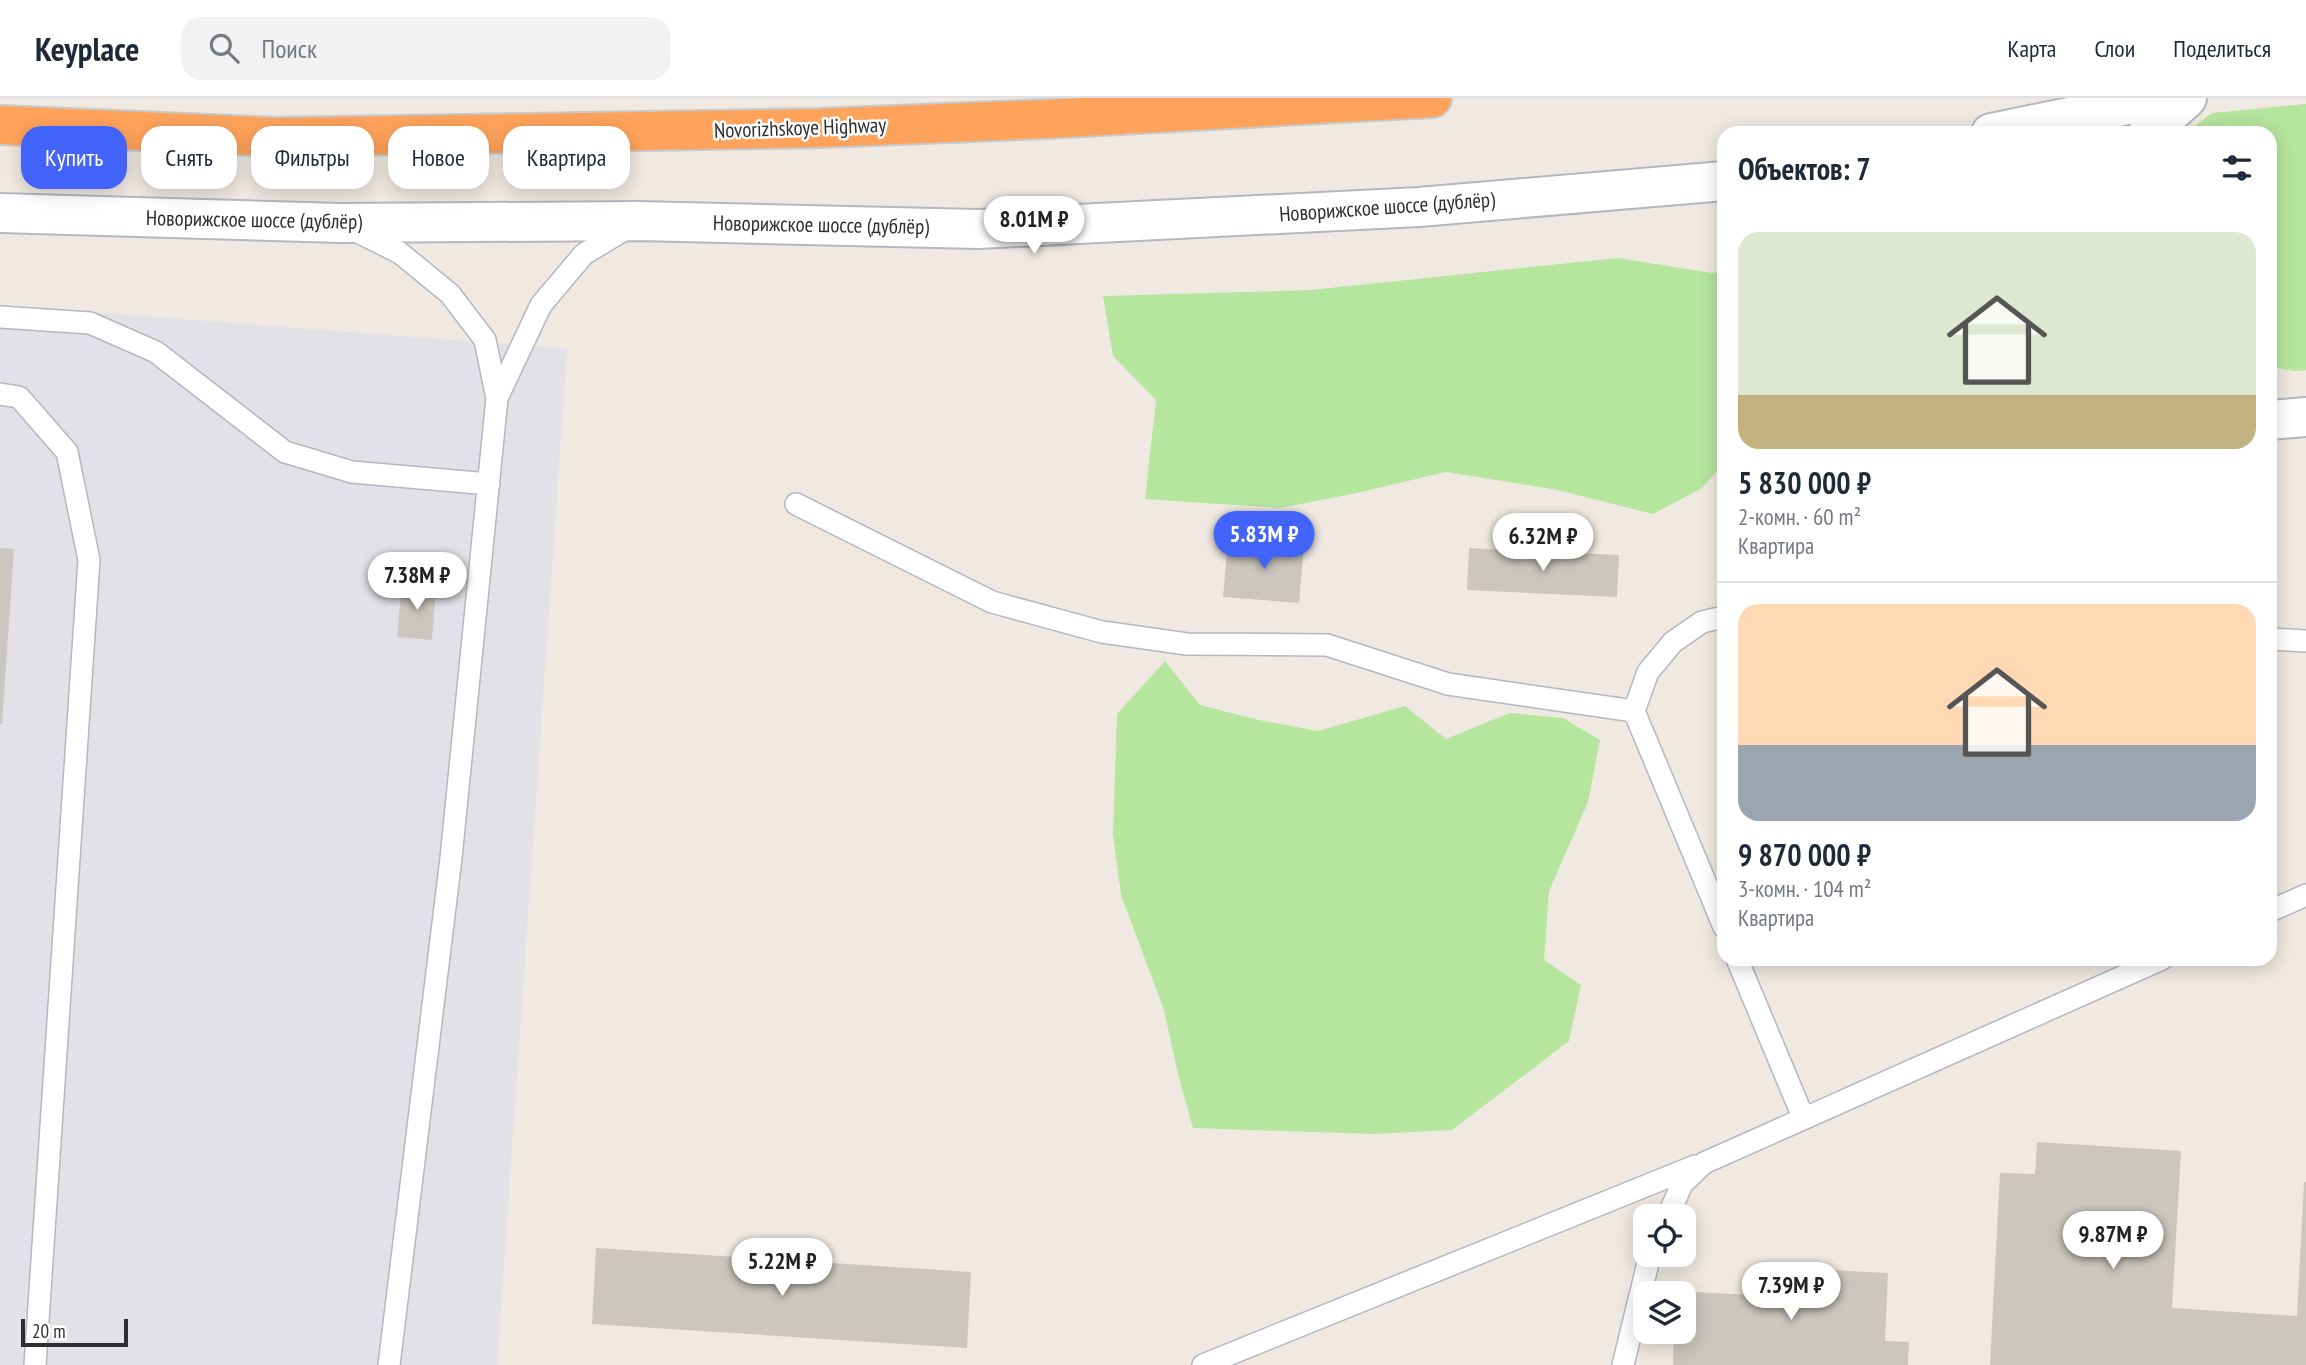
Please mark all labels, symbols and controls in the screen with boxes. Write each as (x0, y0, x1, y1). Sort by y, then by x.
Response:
search box (181, 17, 671, 80)
text: Keyplace (35, 27, 139, 70)
icon: search (205, 29, 243, 67)
text: Поиск (261, 32, 317, 65)
text: Карта (2008, 33, 2056, 64)
text: Слои (2094, 33, 2135, 64)
text: Поделиться (2173, 33, 2271, 64)
street label: Novorizhskoye Highway (713, 111, 887, 144)
chip: Купить (21, 126, 127, 189)
chip: Снять (141, 126, 237, 189)
chip: Фильтры (251, 126, 374, 189)
chip: Новое (388, 126, 489, 189)
chip: Квартира (503, 126, 630, 189)
text: Объектов: 7 (1738, 149, 1871, 188)
icon: filters (2218, 149, 2256, 187)
street label: Новорижское шоссе (дублёр) (1278, 185, 1496, 228)
pin: 8.01M ₽ (969, 197, 1099, 256)
street label: Новорижское шоссе (дублёр) (146, 204, 362, 235)
text: 8.01M ₽ (1000, 204, 1068, 233)
street label: Новорижское шоссе (дублёр) (713, 209, 929, 240)
icon: home (1934, 277, 2060, 403)
text: 5 830 000 ₽ (1738, 463, 1871, 502)
text: 2-комн. · 60 m² (1738, 502, 1861, 531)
pin: 5.83M ₽ (1199, 512, 1329, 571)
pin: 6.32M ₽ (1478, 514, 1608, 573)
text: 5.83M ₽ (1230, 519, 1298, 548)
text: 6.32M ₽ (1509, 521, 1577, 550)
text: Квартира (1738, 531, 1814, 560)
pin: 7.38M ₽ (352, 552, 482, 612)
text: 7.38M ₽ (384, 560, 450, 589)
icon: home (1934, 649, 2060, 775)
text: 9 870 000 ₽ (1738, 835, 1871, 874)
text: 3-комн. · 104 m² (1738, 874, 1871, 903)
text: Квартира (1738, 903, 1814, 932)
map controls (1633, 1204, 1696, 1344)
button: locate (1633, 1204, 1696, 1267)
pin: 9.87M ₽ (2048, 1212, 2178, 1271)
text: 9.87M ₽ (2079, 1219, 2147, 1248)
pin: 5.22M ₽ (717, 1238, 847, 1298)
text: 5.22M ₽ (748, 1246, 816, 1275)
pin: 7.39M ₽ (1726, 1262, 1856, 1322)
text: 7.39M ₽ (1758, 1270, 1824, 1299)
button: layers (1633, 1281, 1696, 1344)
scale bar (21, 1316, 128, 1348)
text: 20 m (32, 1319, 66, 1343)

